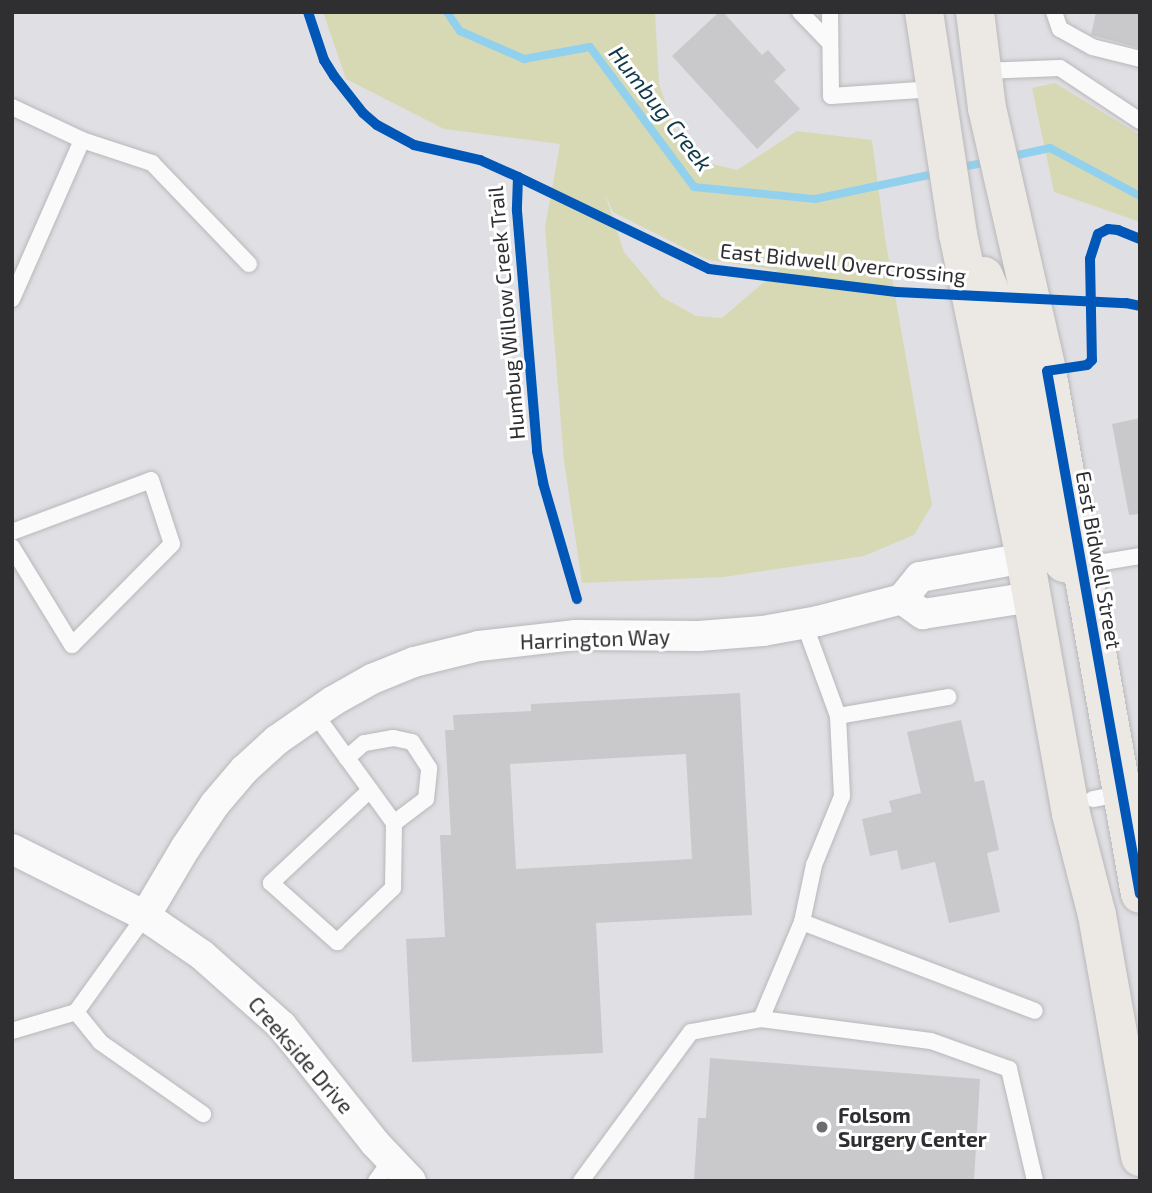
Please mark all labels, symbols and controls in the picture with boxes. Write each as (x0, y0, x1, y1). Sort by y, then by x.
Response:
water label: Humbug Creek (603, 40, 719, 176)
street label: Humbug Willow Creek Trail (482, 184, 530, 442)
street label: East Bidwell Overcrossing (718, 238, 968, 288)
street label: East Bidwell Street (1071, 469, 1127, 651)
street label: Harrington Way (519, 624, 671, 654)
street label: Creekside Drive (243, 991, 359, 1119)
place label: Folsom Surgery Center (838, 1102, 987, 1152)
marker: Folsom Surgery Center (812, 1117, 832, 1137)

